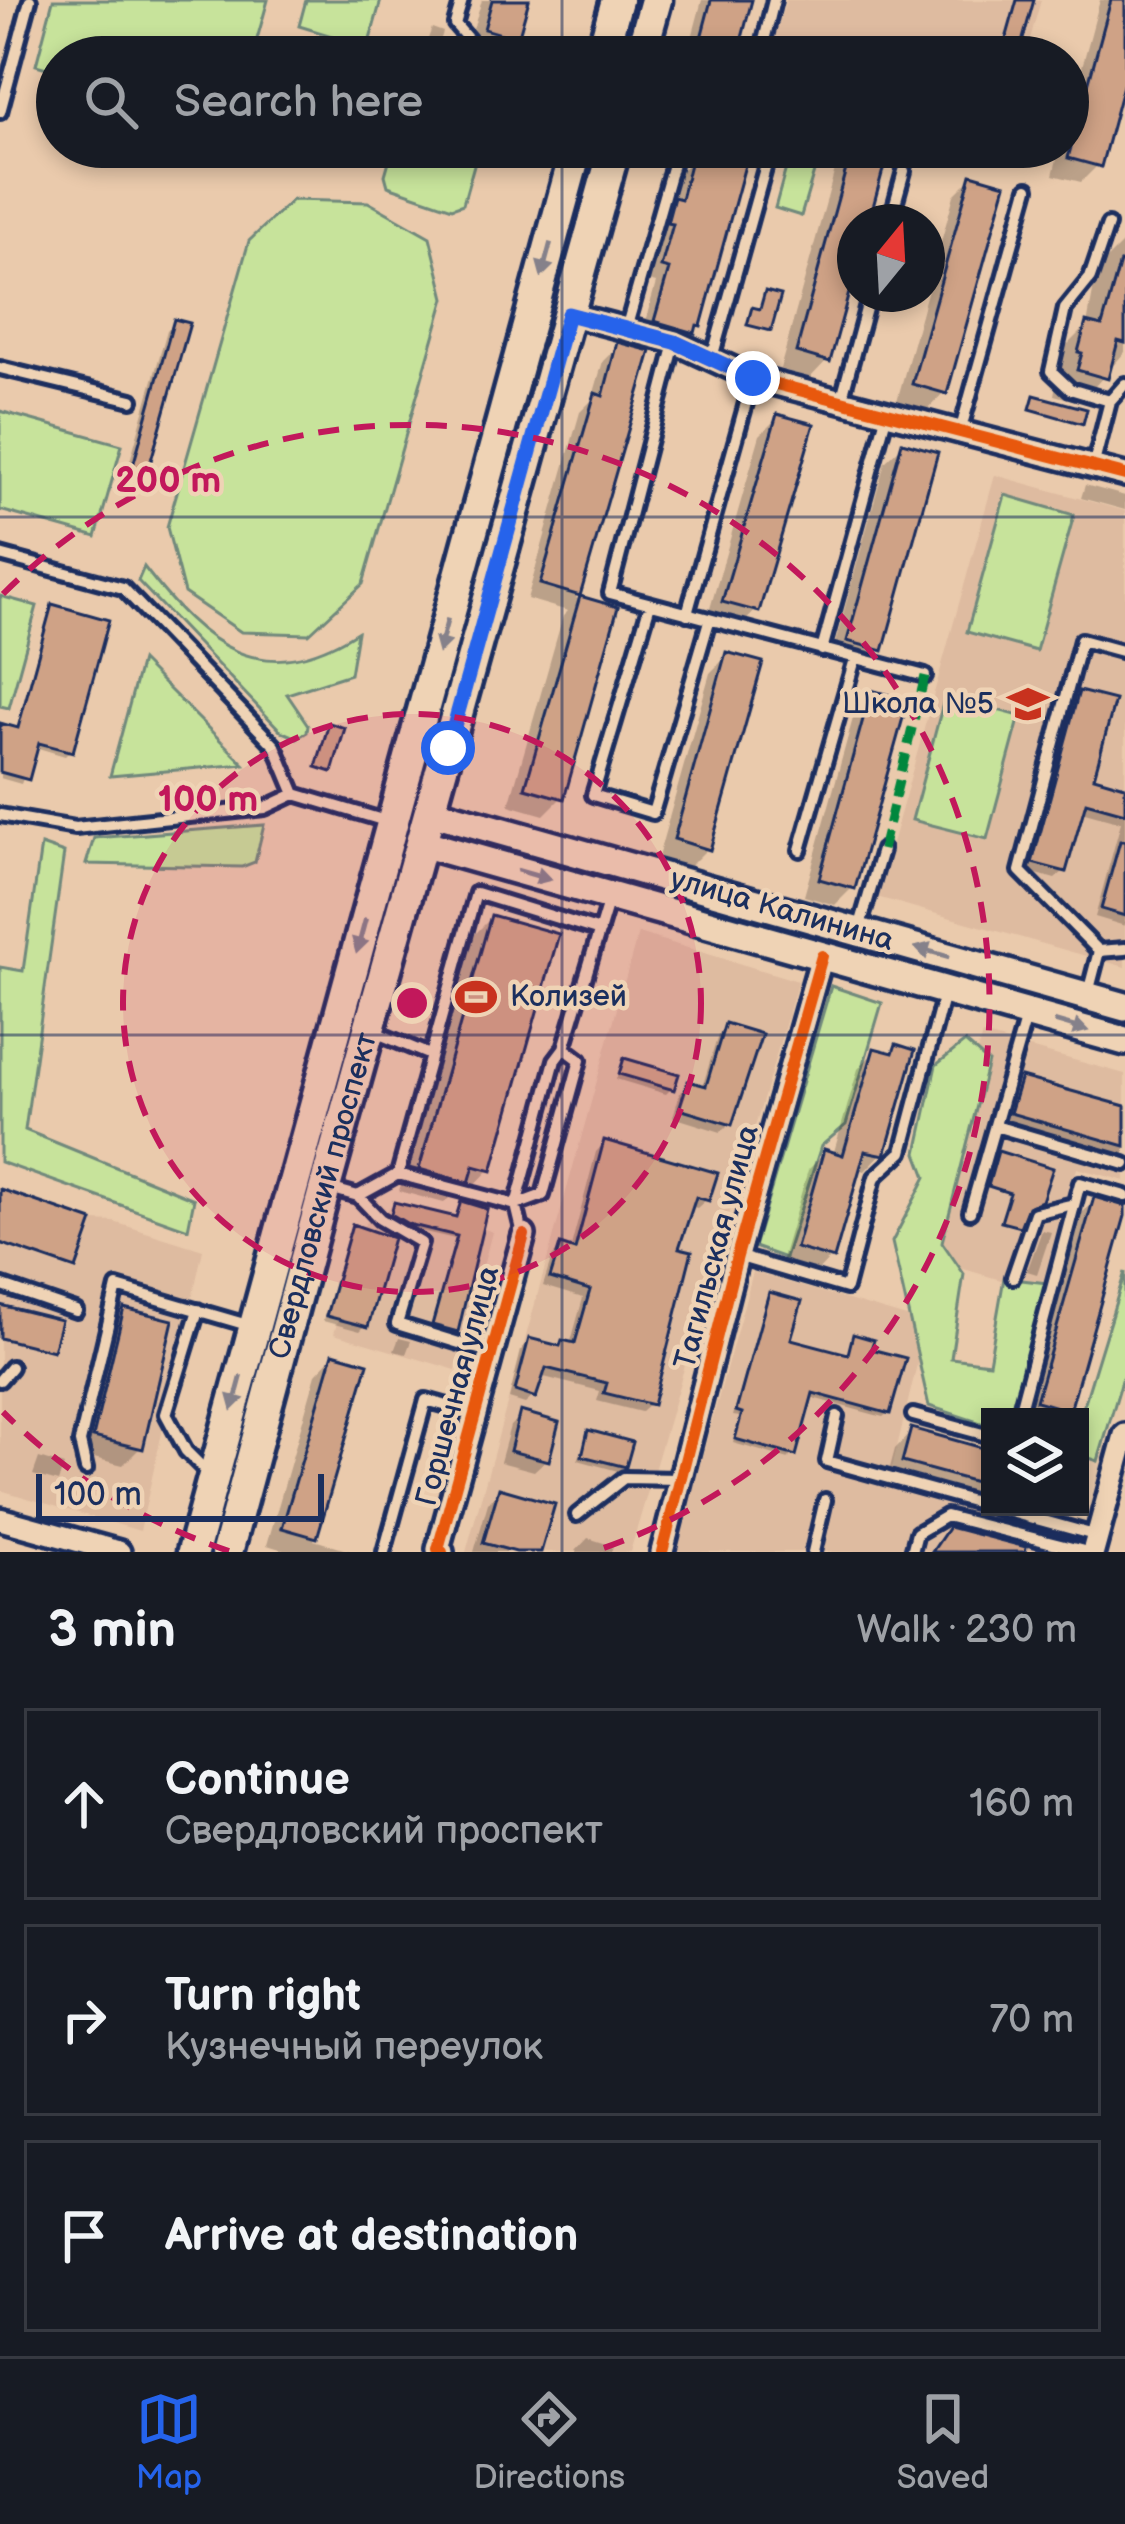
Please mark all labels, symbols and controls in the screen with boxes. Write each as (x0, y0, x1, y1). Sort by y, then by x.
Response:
search box (36, 36, 1089, 168)
icon: search (78, 69, 144, 135)
text: Search here (174, 75, 423, 130)
north arrow (837, 204, 945, 312)
one-way arrow (536, 242, 555, 279)
route end (726, 351, 780, 405)
text: 200 m (115, 460, 221, 503)
one-way arrow (433, 618, 452, 655)
school or university icon: Школа №5 (1005, 681, 1051, 727)
place label: Школа №5 (842, 686, 994, 722)
route start (421, 721, 475, 775)
text: 100 m (158, 779, 258, 822)
street label: улица Калинина (666, 861, 898, 959)
one-way arrow (516, 867, 553, 885)
one-way arrow (351, 918, 370, 955)
one-way arrow (913, 942, 950, 961)
sports icon: Колизей (453, 974, 499, 1020)
place label: Колизей (510, 979, 627, 1015)
centre of rings (391, 982, 433, 1024)
one-way arrow (1053, 1018, 1090, 1037)
street label: Свердловский проспект (262, 1028, 385, 1363)
street label: Тагильская улица (667, 1121, 767, 1373)
street label: Горшечная улица (409, 1262, 507, 1510)
one-way arrow (226, 1375, 245, 1412)
map controls (981, 1408, 1089, 1516)
button: layers (981, 1408, 1089, 1516)
scale bar (36, 1468, 324, 1521)
text: 100 m (54, 1475, 142, 1515)
text: 3 min (48, 1600, 176, 1661)
text: Walk · 230 m (856, 1607, 1077, 1654)
text: Continue (165, 1753, 350, 1808)
icon: ahead (51, 1771, 117, 1837)
text: 160 m (969, 1781, 1074, 1828)
text: Свердловский проспект (165, 1808, 603, 1855)
text: Turn right (165, 1969, 361, 2024)
icon: right (51, 1987, 117, 2053)
text: 70 m (989, 1997, 1074, 2044)
text: Кузнечный переулок (165, 2024, 543, 2071)
icon: arrive (51, 2203, 117, 2269)
text: Arrive at destination (165, 2209, 578, 2264)
tab: Map (136, 2386, 202, 2498)
tab: Directions (473, 2386, 625, 2498)
tab: Saved (897, 2386, 989, 2498)

